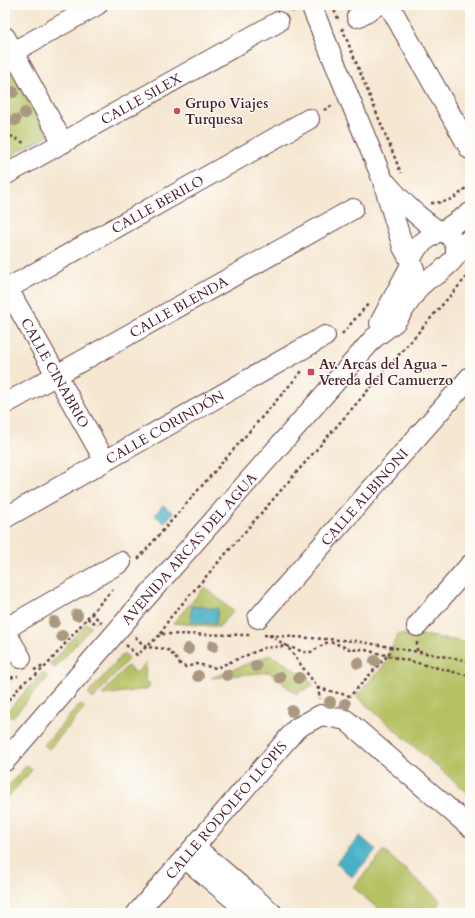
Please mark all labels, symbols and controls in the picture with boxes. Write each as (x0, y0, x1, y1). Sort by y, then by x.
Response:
street label: CALLE SILEX (97, 69, 185, 129)
place label: Grupo Viajes Turquesa (185, 94, 268, 129)
marker: Grupo Viajes Turquesa (172, 106, 182, 116)
street label: CALLE BERILO (108, 171, 207, 238)
street label: CALLE BLENDA (126, 272, 231, 342)
street label: CALLE CINABRIO (16, 315, 93, 432)
place label: Av. Arcas del Agua - Vereda del Camuerzo (319, 355, 453, 390)
marker: Av. Arcas del Agua - Vereda del Camuerzo (306, 367, 316, 377)
street label: CALLE CORINDÓN (102, 386, 228, 469)
street label: CALLE ALBINONI (317, 445, 413, 550)
street label: AVENIDA ARCAS DEL AGUA (117, 469, 261, 629)
street label: CALLE RODOLFO LLOPIS (161, 737, 291, 884)

